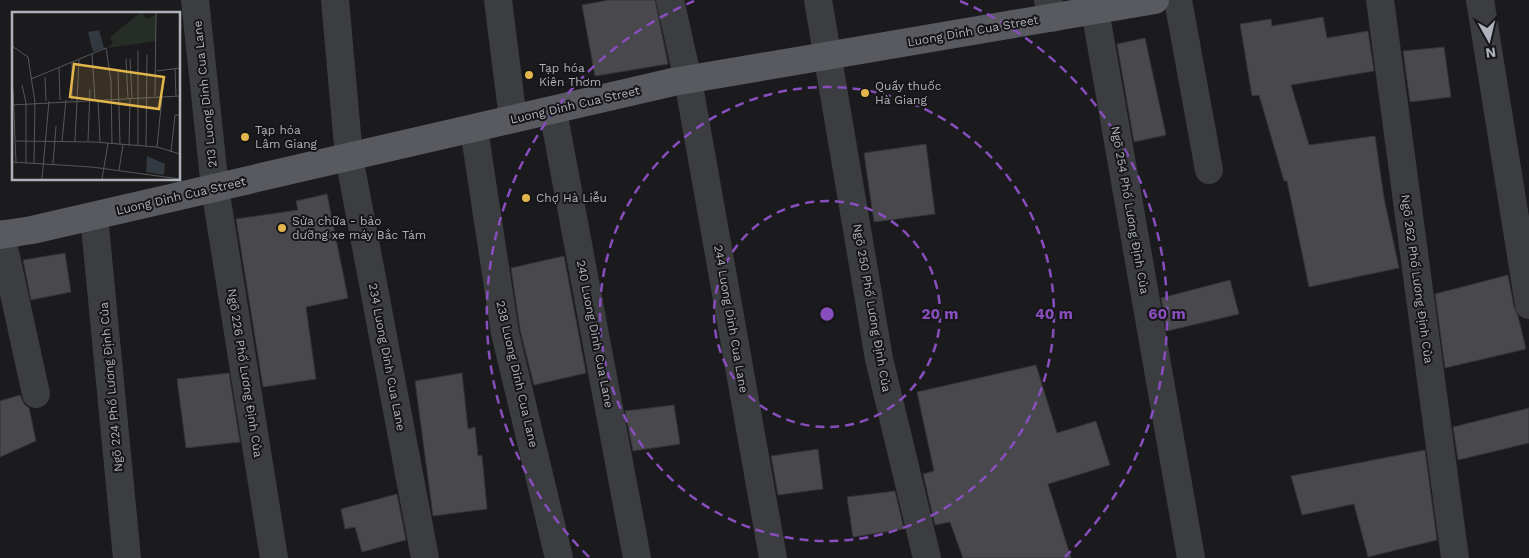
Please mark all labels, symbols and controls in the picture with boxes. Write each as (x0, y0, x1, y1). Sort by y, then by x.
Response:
inset map (12, 12, 180, 180)
street label: Luong Dinh Cua Street (906, 13, 1040, 49)
north arrow (1464, 15, 1514, 65)
street label: 213 Luong Dinh Cua Lane (190, 20, 220, 168)
text: N (1485, 44, 1497, 62)
place label: Tạp hóa Kiên Thơm (539, 61, 601, 89)
marker: Tạp hóa Kiên Thơm (523, 69, 535, 81)
place label: Quầy thuốc Hà Giang (875, 79, 942, 107)
street label: Luong Dinh Cua Street (509, 83, 641, 127)
marker: Quầy thuốc Hà Giang (859, 87, 871, 99)
place label: Tạp hóa Lâm Giang (255, 123, 318, 151)
street label: Ngõ 254 Phố Lương Định Của (1108, 125, 1152, 295)
marker: Tạp hóa Lâm Giang (239, 131, 251, 143)
street label: Luong Dinh Cua Street (115, 174, 247, 218)
place label: Chợ Hà Liễu (536, 191, 607, 205)
marker: Chợ Hà Liễu (520, 192, 532, 204)
street label: Ngõ 262 Phố Lương Định Của (1398, 194, 1436, 365)
place label: Sửa chữa - bảo dưỡng xe máy Bắc Tám (292, 214, 426, 242)
marker: Sửa chữa - bảo dưỡng xe máy Bắc Tám (276, 222, 288, 234)
street label: Ngõ 250 Phố Lương Định Của (850, 223, 894, 394)
street label: 244 Luong Dinh Cua Lane (711, 244, 751, 394)
street label: 240 Luong Dinh Cua Lane (574, 259, 616, 409)
street label: 234 Luong Dinh Cua Lane (366, 282, 408, 432)
street label: Ngõ 226 Phố Lương Định Của (225, 288, 265, 459)
street label: 238 Luong Dinh Cua Lane (493, 299, 541, 449)
street label: Ngõ 224 Phố Lương Định Của (97, 301, 125, 472)
centre of rings (818, 305, 836, 323)
text: 20 m (921, 305, 959, 323)
text: 40 m (1035, 305, 1073, 323)
text: 60 m (1148, 305, 1186, 323)

